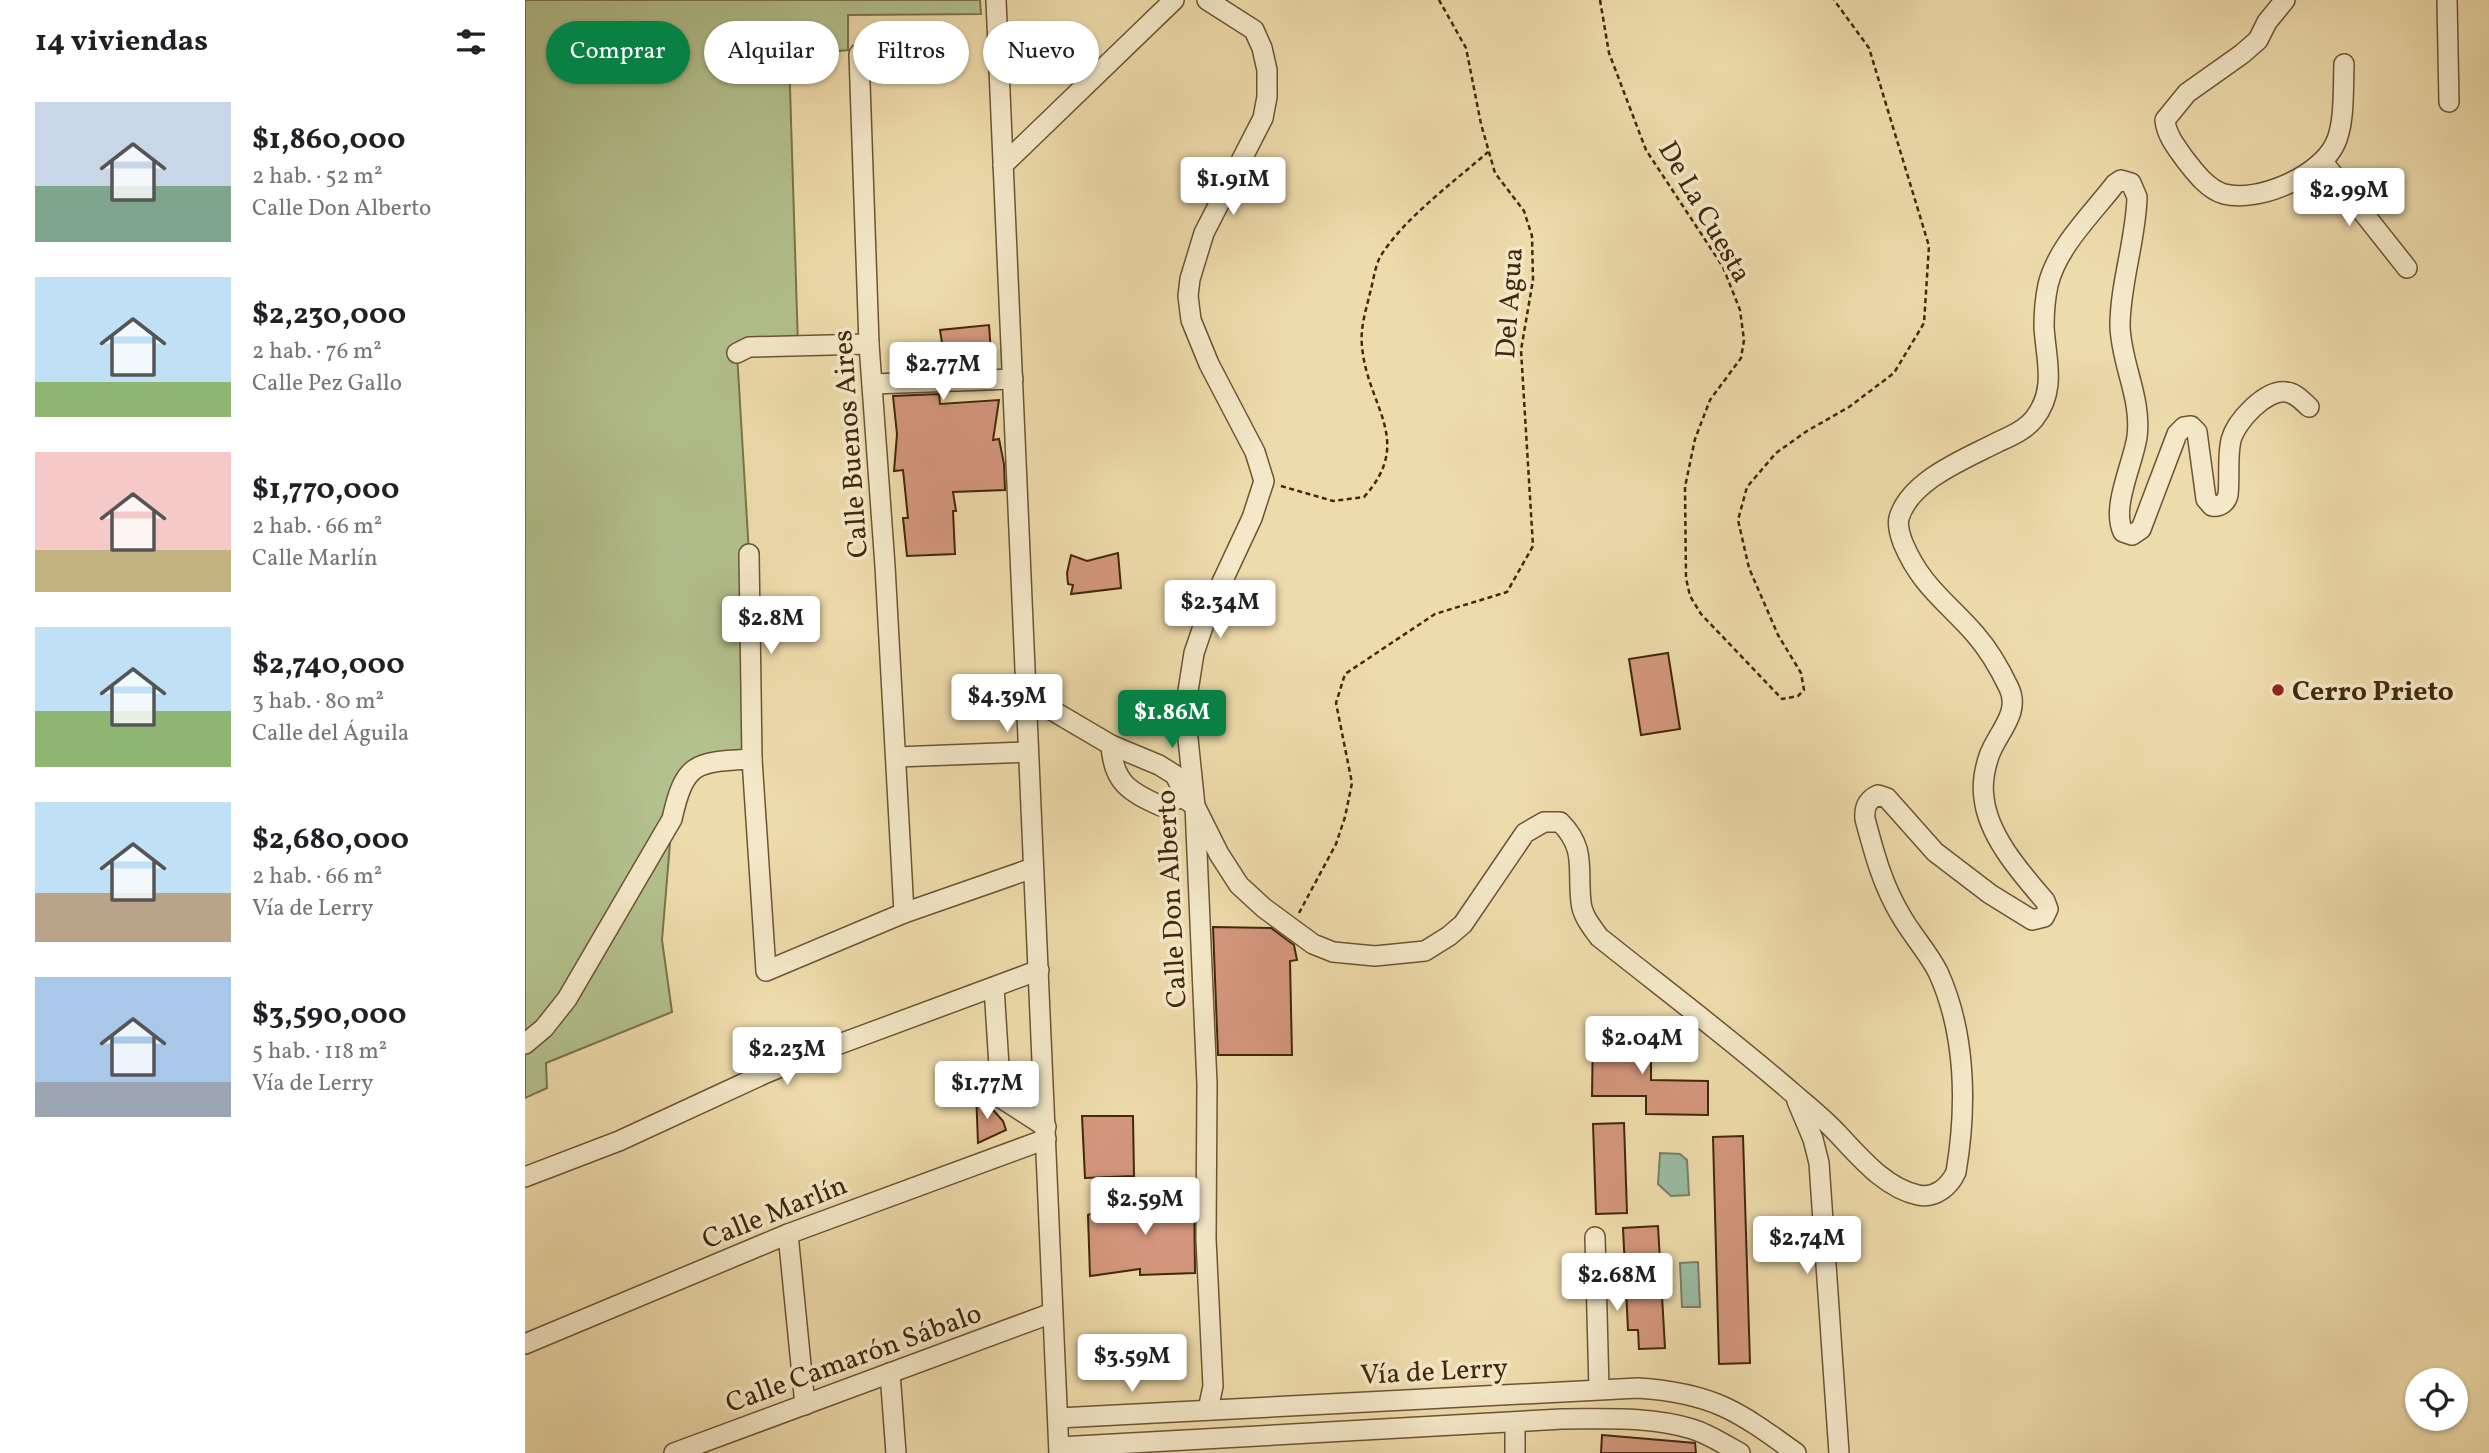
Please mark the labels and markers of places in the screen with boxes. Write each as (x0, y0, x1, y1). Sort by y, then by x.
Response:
pin: $1.91M (1176, 158, 1290, 217)
pin: $2.99M (2292, 168, 2406, 228)
pin: $2.77M (886, 342, 1000, 402)
pin: $2.34M (1163, 580, 1277, 640)
pin: $2.8M (722, 596, 820, 656)
place label: Cerro Prieto (2292, 673, 2454, 712)
pin: $4.39M (950, 674, 1064, 734)
marker: Cerro Prieto (2270, 682, 2286, 698)
pin: $1.86M (1115, 690, 1229, 750)
pin: $2.04M (1585, 1016, 1699, 1076)
pin: $2.23M (730, 1028, 844, 1087)
pin: $1.77M (930, 1062, 1044, 1121)
pin: $2.59M (1088, 1178, 1202, 1237)
pin: $2.74M (1750, 1216, 1864, 1276)
pin: $2.68M (1560, 1254, 1674, 1313)
pin: $3.59M (1075, 1334, 1189, 1394)

